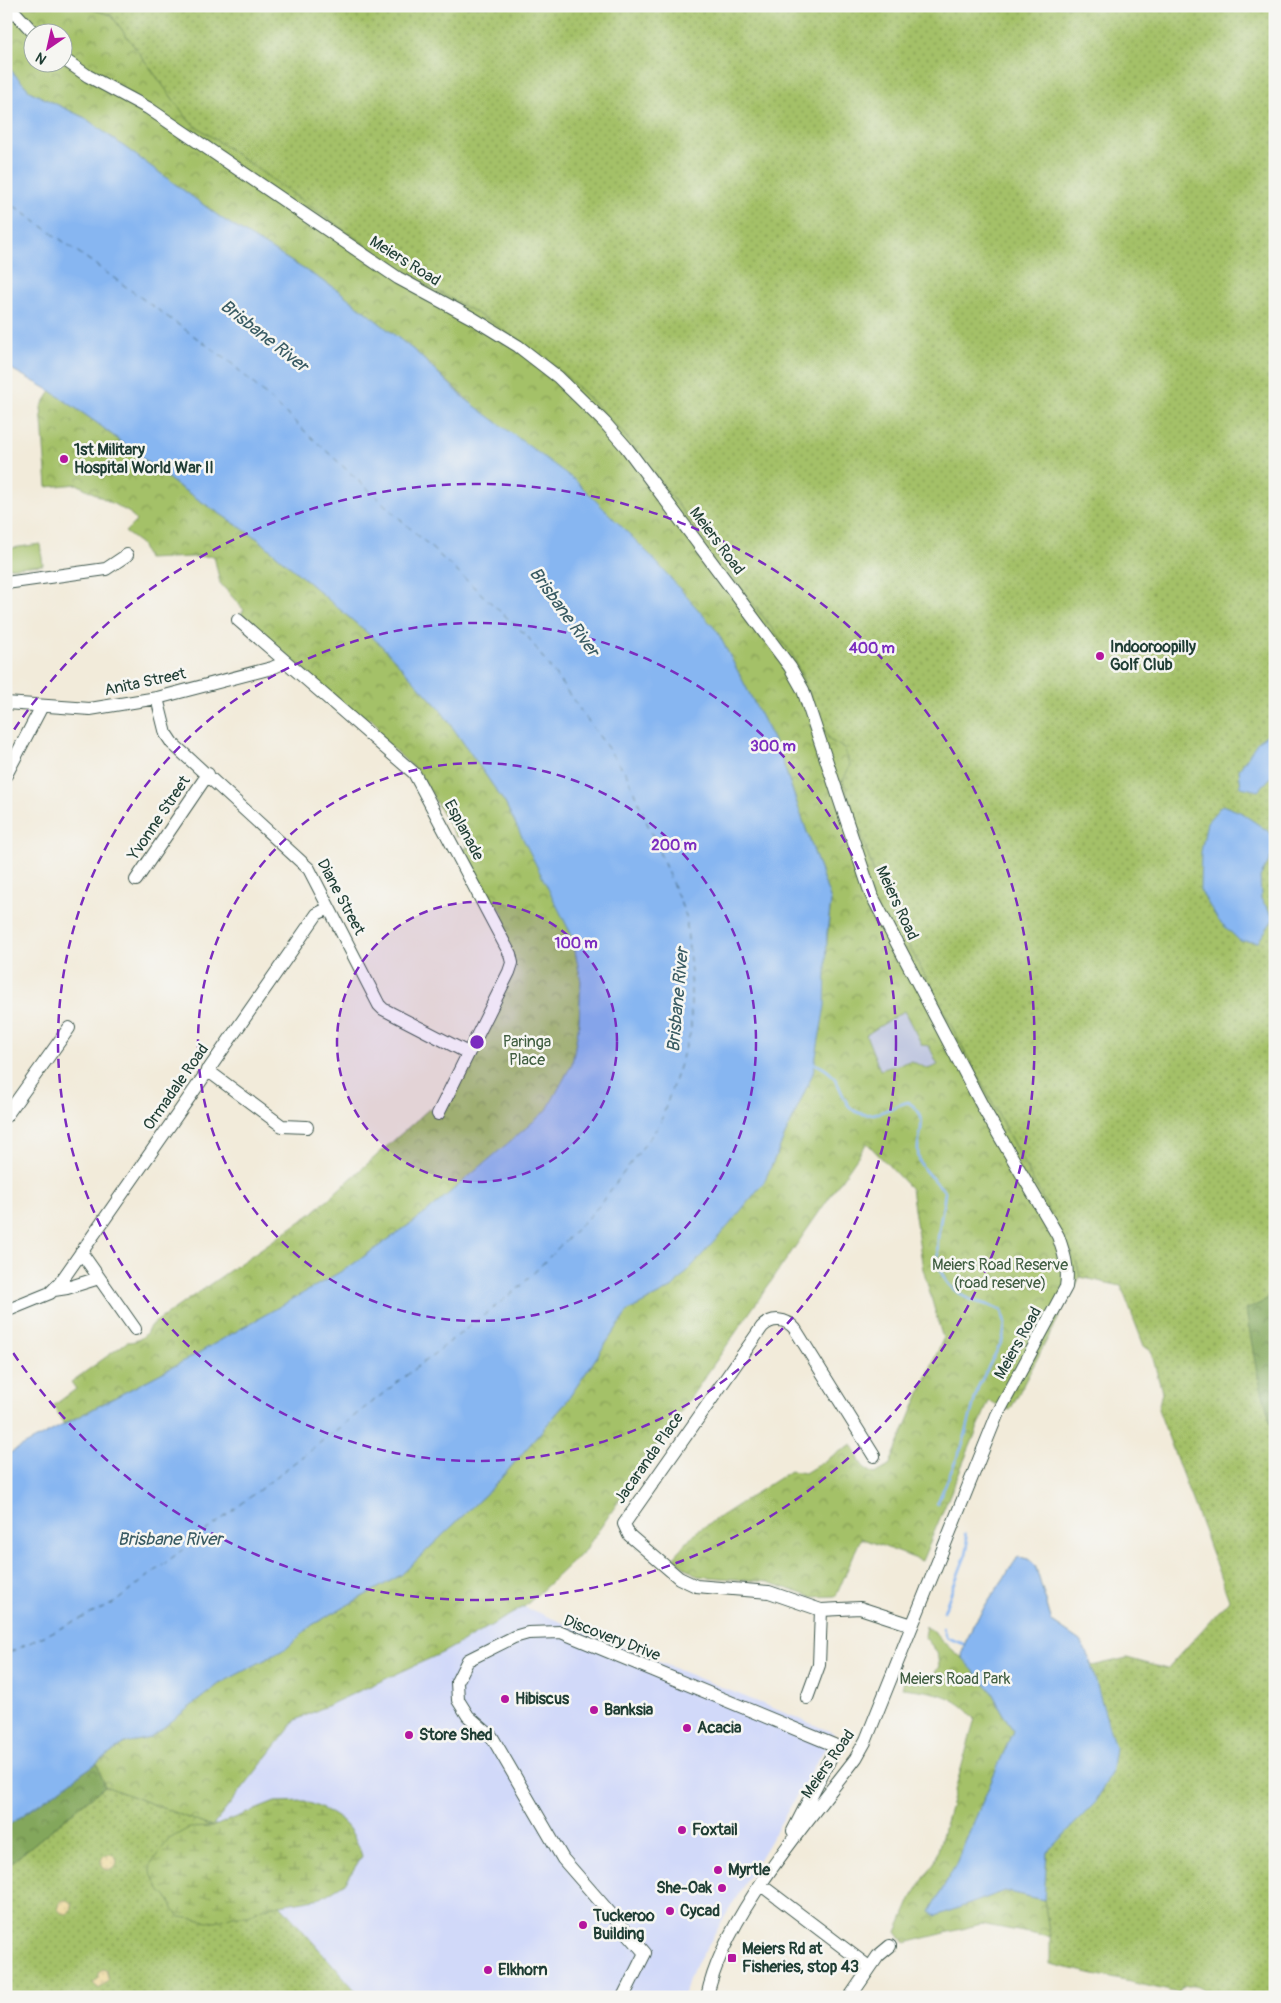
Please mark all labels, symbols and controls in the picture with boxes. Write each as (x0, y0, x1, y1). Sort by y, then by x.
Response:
north arrow (22, 22, 72, 72)
text: N (32, 49, 50, 68)
street label: Meiers Road (366, 231, 444, 291)
water label: Brisbane River (216, 295, 314, 379)
place label: 1st Military Hospital World War II (74, 440, 214, 478)
marker: 1st Military Hospital World War II (58, 453, 70, 465)
street label: Meiers Road (685, 503, 749, 579)
water label: Brisbane River (524, 563, 606, 663)
place label: Indooroopilly Golf Club (1110, 637, 1196, 675)
text: 400 m (849, 639, 895, 658)
marker: Indooroopilly Golf Club (1094, 650, 1106, 662)
street label: Anita Street (102, 663, 188, 700)
text: 300 m (750, 737, 796, 756)
street label: Yvonne Street (123, 771, 195, 865)
street label: Esplanade (440, 796, 488, 864)
text: 200 m (651, 836, 697, 855)
street label: Diane Street (313, 855, 370, 939)
street label: Meiers Road (871, 863, 923, 943)
text: 100 m (555, 934, 597, 953)
water label: Brisbane River (662, 944, 694, 1053)
park label: Paringa Place (503, 1032, 551, 1070)
centre of rings (468, 1033, 486, 1051)
street label: Ormadale Road (139, 1040, 213, 1134)
park label: Meiers Road Reserve (road reserve) (932, 1255, 1068, 1293)
street label: Meiers Road (990, 1303, 1046, 1383)
street label: Jacaranda Place (610, 1408, 688, 1508)
water label: Brisbane River (117, 1528, 225, 1551)
street label: Discovery Drive (561, 1610, 663, 1666)
park label: Meiers Road Park (899, 1669, 1011, 1689)
place label: Hibiscus (515, 1689, 570, 1709)
marker: Hibiscus (499, 1693, 511, 1705)
place label: Banksia (604, 1700, 654, 1720)
marker: Banksia (588, 1704, 600, 1716)
place label: Acacia (697, 1718, 742, 1738)
marker: Acacia (681, 1722, 693, 1734)
place label: Store Shed (419, 1725, 493, 1745)
street label: Meiers Road (797, 1726, 859, 1802)
marker: Store Shed (403, 1729, 415, 1741)
place label: Foxtail (692, 1820, 738, 1840)
marker: Foxtail (676, 1824, 688, 1836)
place label: Myrtle (728, 1860, 771, 1880)
marker: Myrtle (712, 1864, 724, 1876)
place label: She-Oak (656, 1878, 712, 1898)
marker: She-Oak (716, 1882, 728, 1894)
place label: Cycad (680, 1901, 720, 1921)
marker: Cycad (664, 1905, 676, 1917)
place label: Tuckeroo Building (592, 1906, 655, 1944)
marker: Tuckeroo Building (577, 1919, 589, 1931)
place label: Meiers Rd at Fisheries, stop 43 (742, 1939, 859, 1977)
marker: Meiers Rd at Fisheries, stop 43 (726, 1952, 738, 1964)
place label: Elkhorn (498, 1960, 548, 1980)
marker: Elkhorn (482, 1964, 494, 1976)

